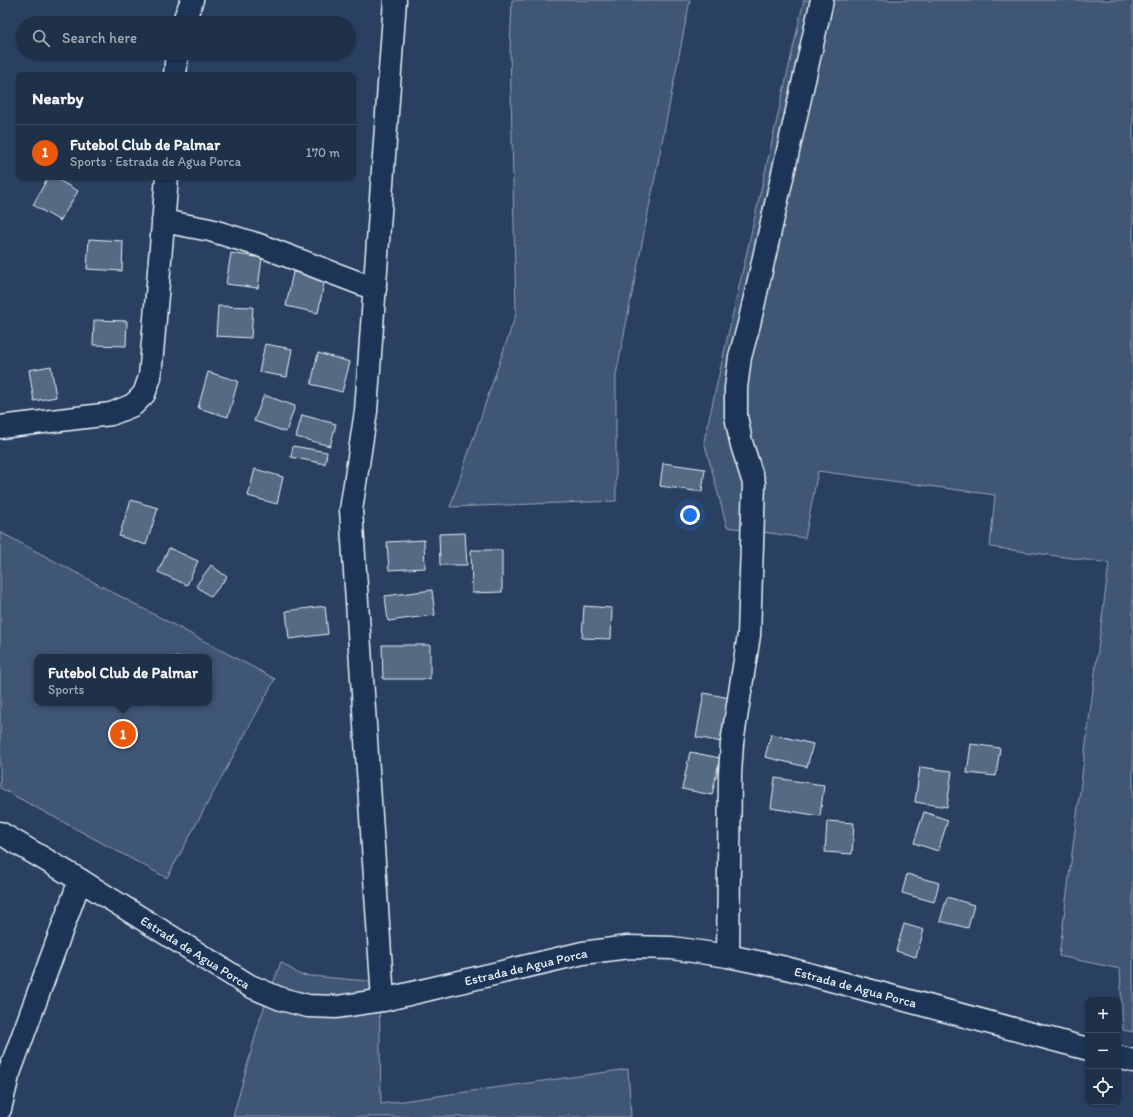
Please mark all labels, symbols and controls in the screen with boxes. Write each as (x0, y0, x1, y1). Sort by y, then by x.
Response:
search box (16, 16, 356, 60)
icon: search (30, 27, 52, 49)
text: Search here (62, 29, 137, 47)
text: Nearby (32, 88, 84, 108)
text: Futebol Club de Palmar (70, 136, 220, 154)
text: 1 (42, 145, 48, 160)
text: 170 m (306, 145, 340, 160)
text: Sports · Estrada de Agua Porca (70, 154, 241, 169)
your location (680, 505, 700, 525)
popup (34, 654, 212, 706)
text: Futebol Club de Palmar (48, 664, 198, 682)
text: Sports (48, 682, 84, 697)
pin: 1 (110, 719, 136, 749)
street label: Estrada de Agua Porca (138, 913, 253, 992)
street label: Estrada de Agua Porca (463, 945, 589, 989)
street label: Estrada de Agua Porca (793, 964, 919, 1011)
map controls (1085, 997, 1121, 1105)
button: + (1085, 997, 1121, 1033)
button: − (1085, 1033, 1121, 1069)
button: locate (1085, 1069, 1121, 1105)

